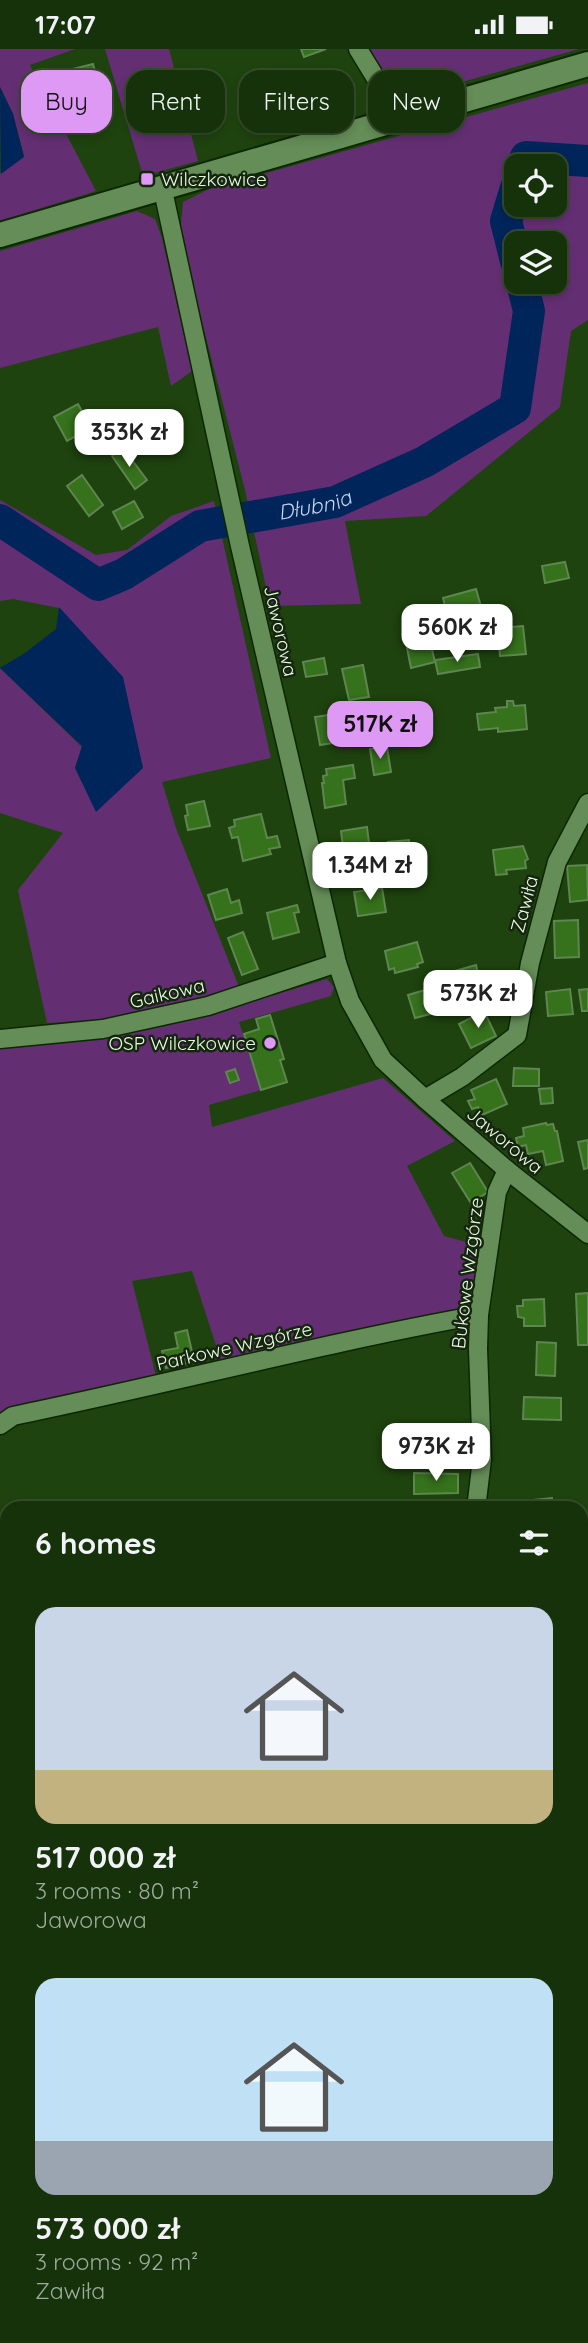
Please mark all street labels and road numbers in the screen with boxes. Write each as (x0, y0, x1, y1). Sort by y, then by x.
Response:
street label: Jaworowa (259, 583, 303, 679)
street label: Zawiła (505, 873, 543, 935)
street label: Gaikowa (127, 973, 207, 1013)
street label: Jaworowa (462, 1101, 548, 1179)
street label: Bukowe Wzgórze (446, 1196, 488, 1350)
street label: Parkowe Wzgórze (154, 1316, 314, 1376)

